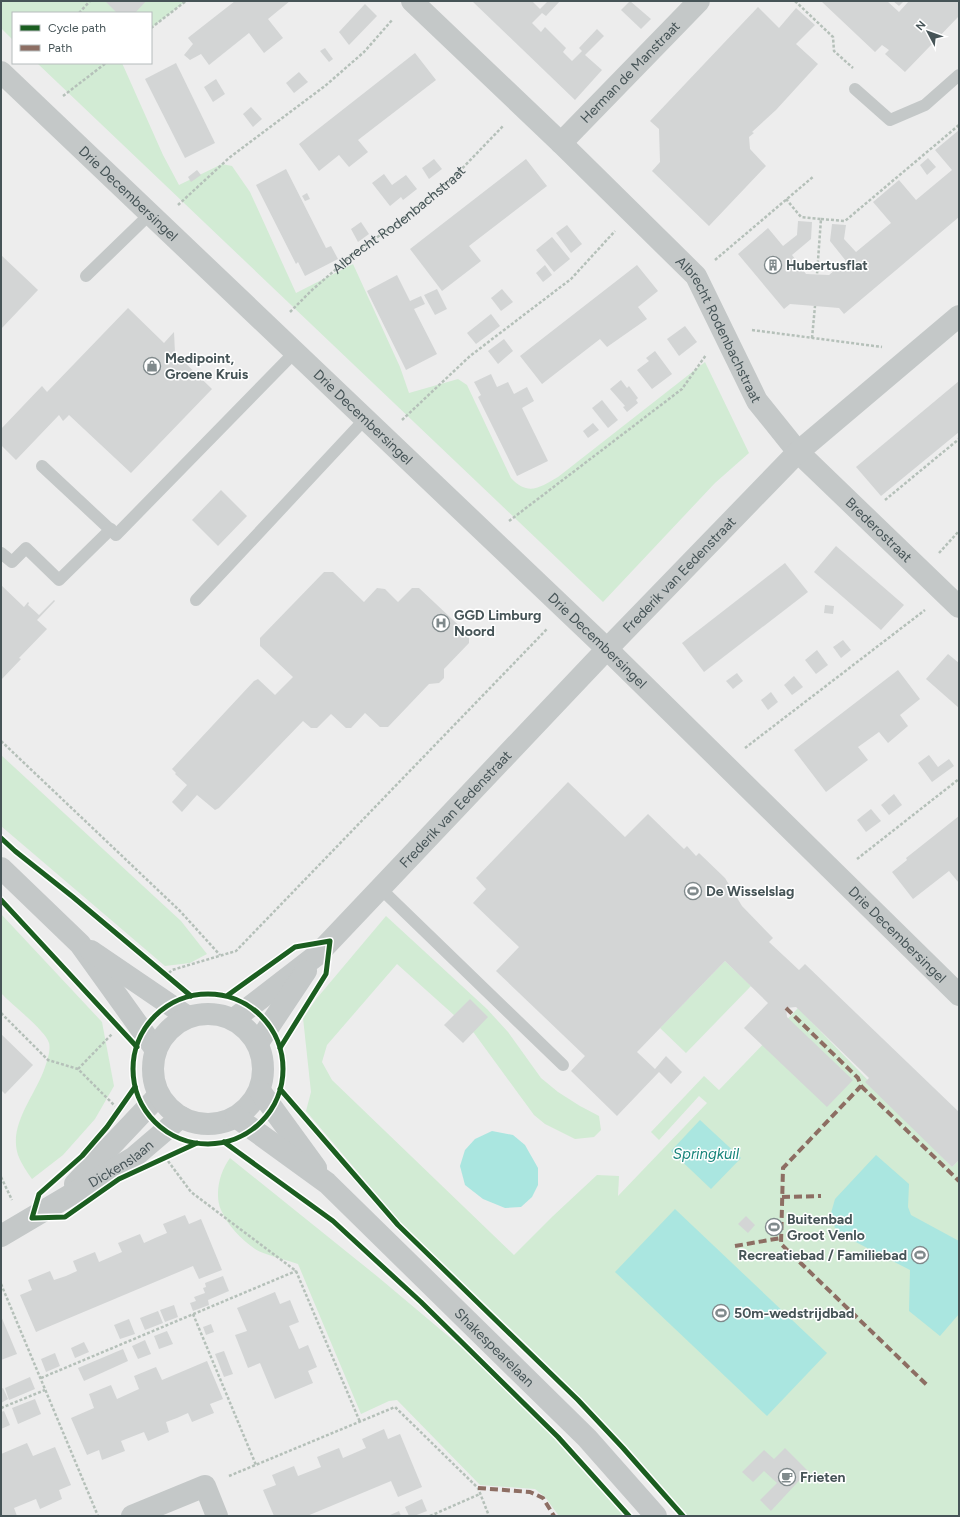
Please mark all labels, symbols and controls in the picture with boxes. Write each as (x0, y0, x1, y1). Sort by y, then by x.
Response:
legend (12, 12, 152, 64)
north arrow (908, 12, 948, 52)
street label: Herman de Manstraat (577, 17, 683, 127)
text: N (913, 18, 929, 33)
text: Cycle path (48, 21, 106, 35)
text: Path (48, 41, 72, 55)
street label: Drie Decembersingel (75, 142, 182, 244)
street label: Albrecht Rodenbachstraat (329, 162, 469, 277)
street label: Albrecht Rodenbachstraat (672, 253, 765, 406)
building icon: Hubertusflat (763, 255, 783, 275)
place label: Hubertusflat (786, 257, 868, 274)
place label: Medipoint, Groene Kruis (165, 350, 249, 383)
shop icon: Medipoint, Groene Kruis (142, 356, 162, 376)
street label: Drie Decembersingel (310, 366, 416, 468)
street label: Brederostraat (842, 494, 916, 566)
street label: Frederik van Eedenstraat (619, 513, 739, 636)
street label: Drie Decembersingel (545, 589, 650, 692)
place label: GGD Limburg Noord (454, 607, 541, 640)
hospital icon: GGD Limburg Noord (431, 613, 451, 633)
street label: Frederik van Eedenstraat (396, 747, 515, 871)
sports icon: De Wisselslag (683, 881, 703, 901)
place label: De Wisselslag (706, 883, 794, 900)
street label: Drie Decembersingel (845, 883, 950, 986)
street label: Dickenslaan (85, 1136, 157, 1191)
water label: Springkuil (673, 1145, 740, 1163)
place label: Buitenbad Groot Venlo (787, 1211, 865, 1244)
sports icon: Buitenbad Groot Venlo (764, 1217, 784, 1237)
sports icon: Recreatiebad / Familiebad (910, 1245, 930, 1265)
place label: Recreatiebad / Familiebad (738, 1247, 907, 1264)
sports icon: 50m-wedstrijdbad (711, 1303, 731, 1323)
street label: Shakespearelaan (451, 1304, 538, 1390)
place label: 50m-wedstrijdbad (734, 1305, 854, 1322)
cafe icon: Frieten (777, 1467, 797, 1487)
place label: Frieten (800, 1469, 846, 1486)

